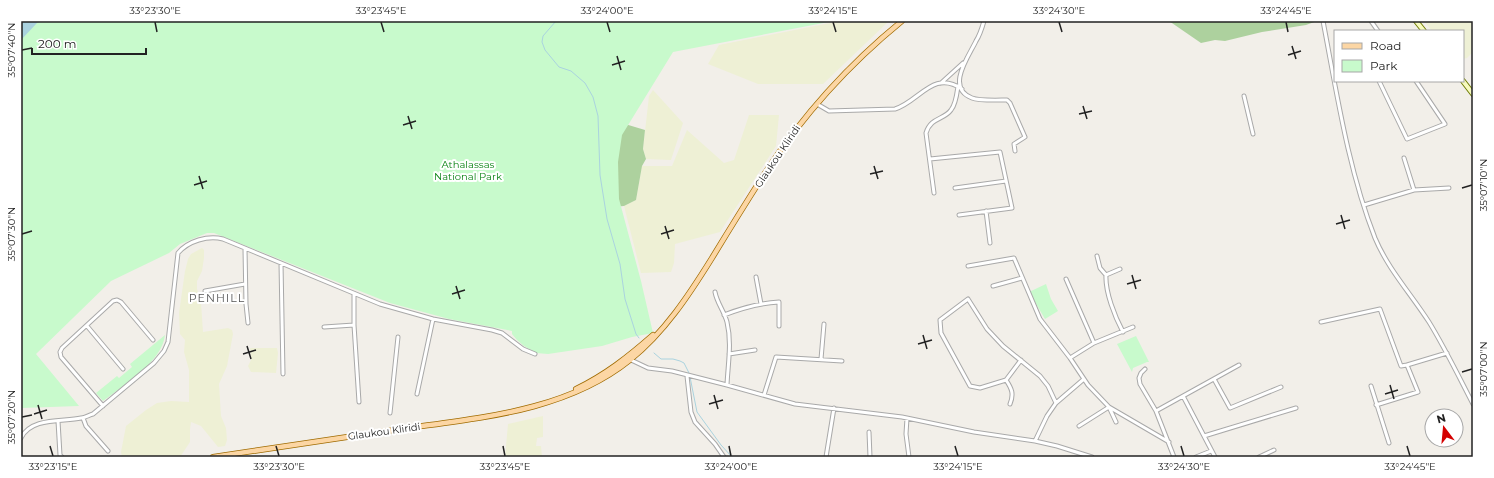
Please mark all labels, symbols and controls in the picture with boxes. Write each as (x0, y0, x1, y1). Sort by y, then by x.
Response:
text: 33°23'30"E (129, 4, 181, 17)
text: 33°23'45"E (355, 4, 407, 17)
text: 33°24'00"E (580, 4, 634, 17)
text: 33°24'15"E (808, 4, 858, 17)
text: 33°24'30"E (1033, 4, 1085, 17)
text: 33°24'45"E (1260, 4, 1312, 17)
text: 35°07'40"N (5, 23, 18, 77)
scale bar (32, 30, 146, 56)
legend (1334, 30, 1464, 82)
text: 200 m (38, 36, 77, 51)
text: Road (1370, 38, 1401, 53)
text: Park (1370, 58, 1398, 73)
street label: Glaukou Kliridi (752, 122, 803, 190)
park label: Athalassas National Park (434, 158, 502, 183)
text: 35°07'10"N (1477, 159, 1490, 211)
text: 35°07'30"N (5, 207, 18, 261)
district label: PENHILL (189, 291, 245, 305)
text: 35°07'00"N (1477, 341, 1490, 397)
text: 35°07'20"N (5, 390, 18, 444)
north arrow (1424, 408, 1464, 448)
text: N (1435, 410, 1447, 426)
street label: Glaukou Kliridi (347, 420, 421, 443)
text: 33°23'15"E (29, 460, 78, 473)
text: 33°23'30"E (253, 460, 305, 473)
text: 33°23'45"E (479, 460, 531, 473)
text: 33°24'00"E (704, 460, 758, 473)
text: 33°24'15"E (933, 460, 983, 473)
text: 33°24'30"E (1158, 460, 1210, 473)
text: 33°24'45"E (1384, 460, 1436, 473)

